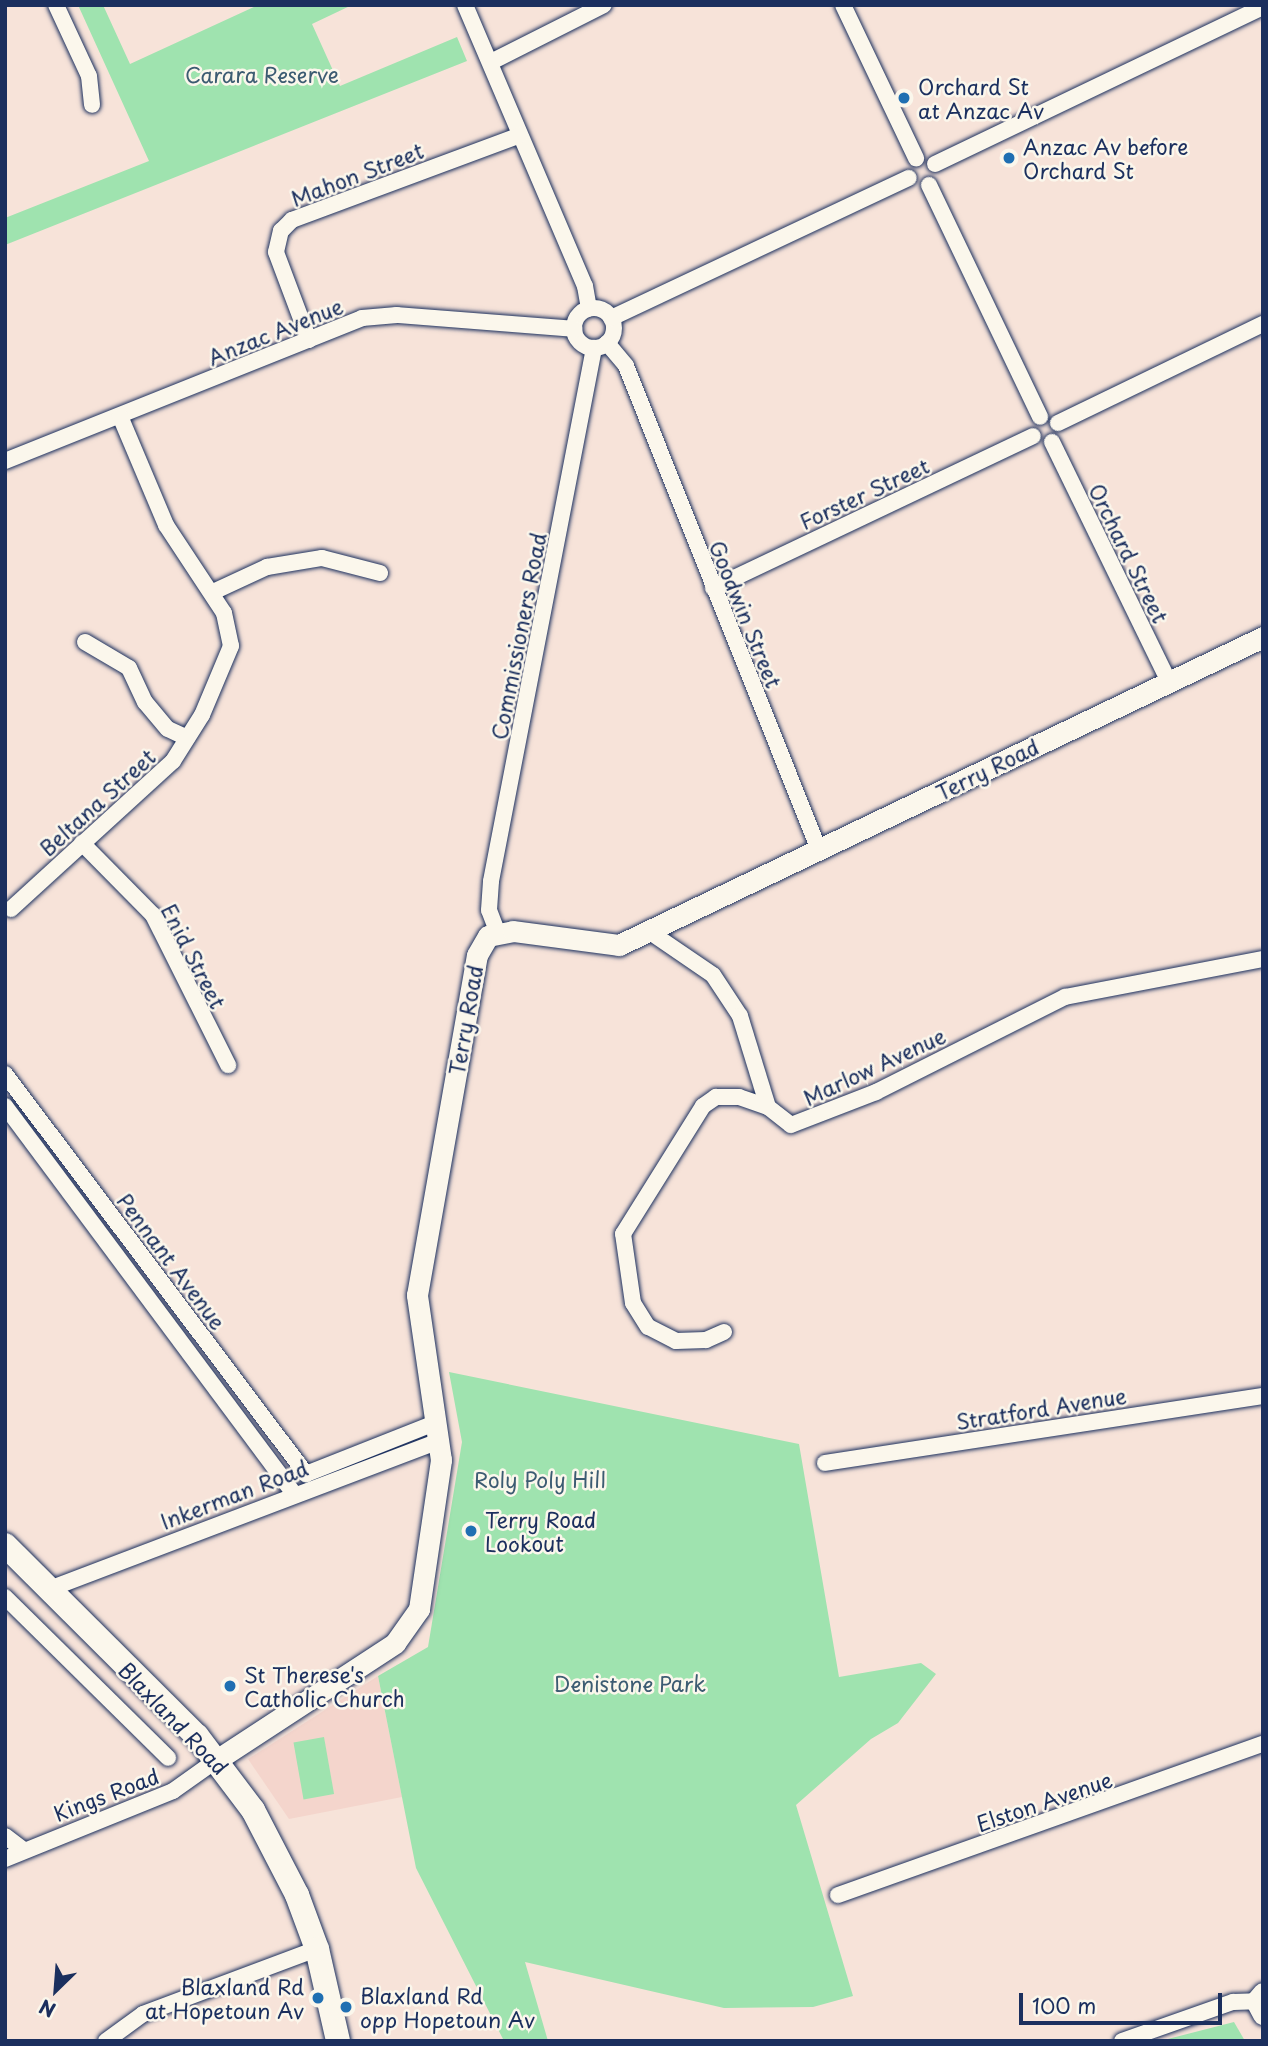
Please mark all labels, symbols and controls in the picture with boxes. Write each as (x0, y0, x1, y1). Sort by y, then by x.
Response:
park label: Carara Reserve (185, 61, 339, 87)
place label: Orchard St at Anzac Av (918, 73, 1043, 123)
marker: Orchard St at Anzac Av (896, 90, 912, 106)
place label: Anzac Av before Orchard St (1023, 133, 1188, 183)
street label: Mahon Street (287, 137, 427, 211)
marker: Anzac Av before Orchard St (1001, 150, 1017, 166)
street label: Anzac Avenue (204, 293, 346, 369)
street label: Forster Street (795, 452, 933, 534)
street label: Orchard Street (1084, 479, 1174, 627)
street label: Commissioners Road (486, 531, 550, 741)
street label: Goodwin Street (705, 537, 787, 691)
street label: Terry Road (931, 733, 1043, 805)
street label: Beltana Street (34, 743, 160, 861)
street label: Enid Street (157, 900, 231, 1012)
street label: Terry Road (443, 963, 487, 1077)
street label: Marlow Avenue (799, 1022, 949, 1110)
street label: Pennant Avenue (113, 1189, 231, 1333)
street label: Stratford Avenue (954, 1382, 1128, 1434)
street label: Inkerman Road (157, 1454, 311, 1534)
park label: Roly Poly Hill (474, 1466, 606, 1492)
place label: Terry Road Lookout (485, 1506, 597, 1556)
marker: Terry Road Lookout (463, 1523, 479, 1539)
street label: Blaxland Road (114, 1656, 234, 1780)
place label: St Therese's Catholic Church (244, 1661, 406, 1711)
park label: Denistone Park (553, 1670, 707, 1696)
marker: St Therese's Catholic Church (222, 1678, 238, 1694)
street label: Kings Road (50, 1762, 162, 1826)
street label: Elston Avenue (974, 1766, 1114, 1836)
north arrow (21, 1955, 91, 2025)
place label: Blaxland Rd at Hopetoun Av (146, 1973, 304, 2023)
scale bar (1023, 1980, 1226, 2024)
place label: Blaxland Rd opp Hopetoun Av (360, 1982, 533, 2032)
text: 100 m (1032, 1989, 1096, 2021)
marker: Blaxland Rd at Hopetoun Av (310, 1990, 326, 2006)
text: N (34, 1993, 60, 2025)
marker: Blaxland Rd opp Hopetoun Av (338, 1999, 354, 2015)

